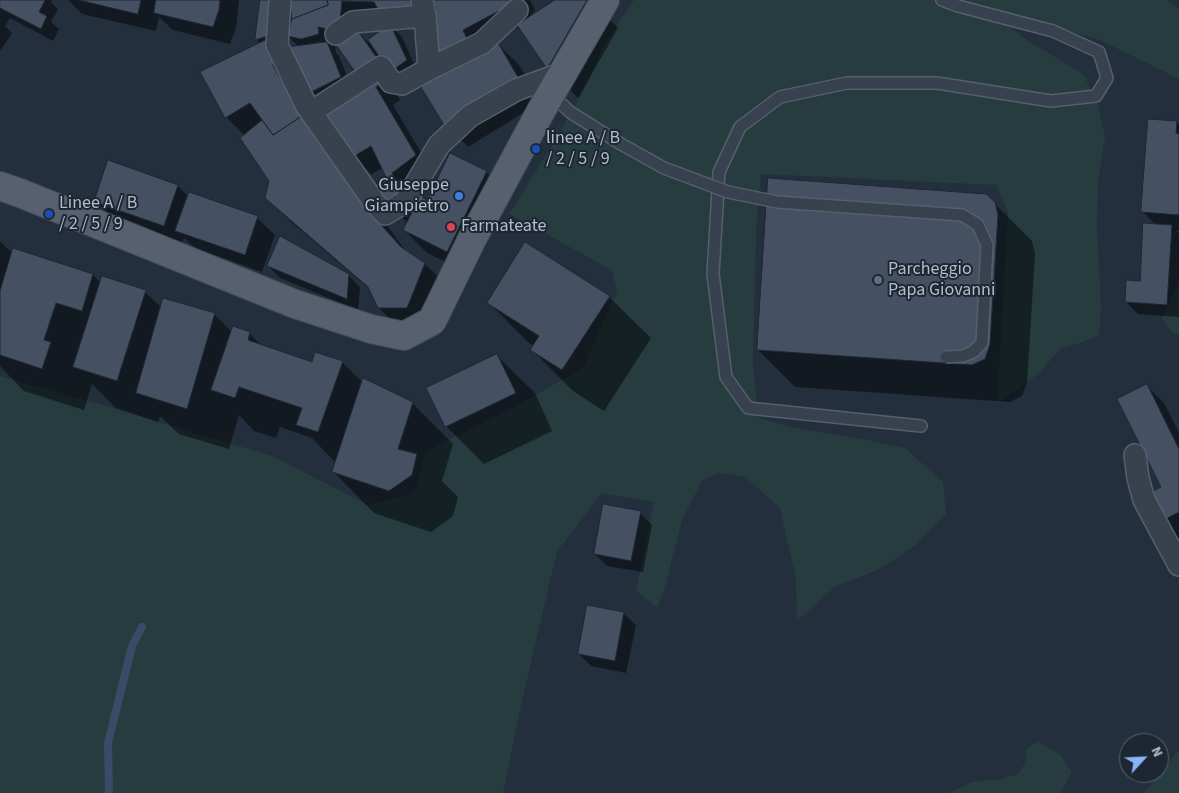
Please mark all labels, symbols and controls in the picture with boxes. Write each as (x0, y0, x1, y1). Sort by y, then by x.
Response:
place label: linee A / B / 2 / 5 / 9 (546, 128, 620, 170)
marker: linee A / B / 2 / 5 / 9 (530, 143, 542, 155)
place label: Giuseppe Giampietro (364, 175, 449, 218)
marker: Giuseppe Giampietro (453, 190, 465, 202)
place label: Linee A / B / 2 / 5 / 9 (59, 193, 137, 235)
marker: Linee A / B / 2 / 5 / 9 (43, 208, 55, 220)
place label: Farmateate (461, 216, 546, 238)
marker: Farmateate (445, 221, 457, 233)
place label: Parcheggio Papa Giovanni (888, 259, 995, 302)
marker: Parcheggio Papa Giovanni (872, 274, 884, 286)
north arrow (1119, 733, 1169, 783)
text: N (1146, 744, 1168, 761)

